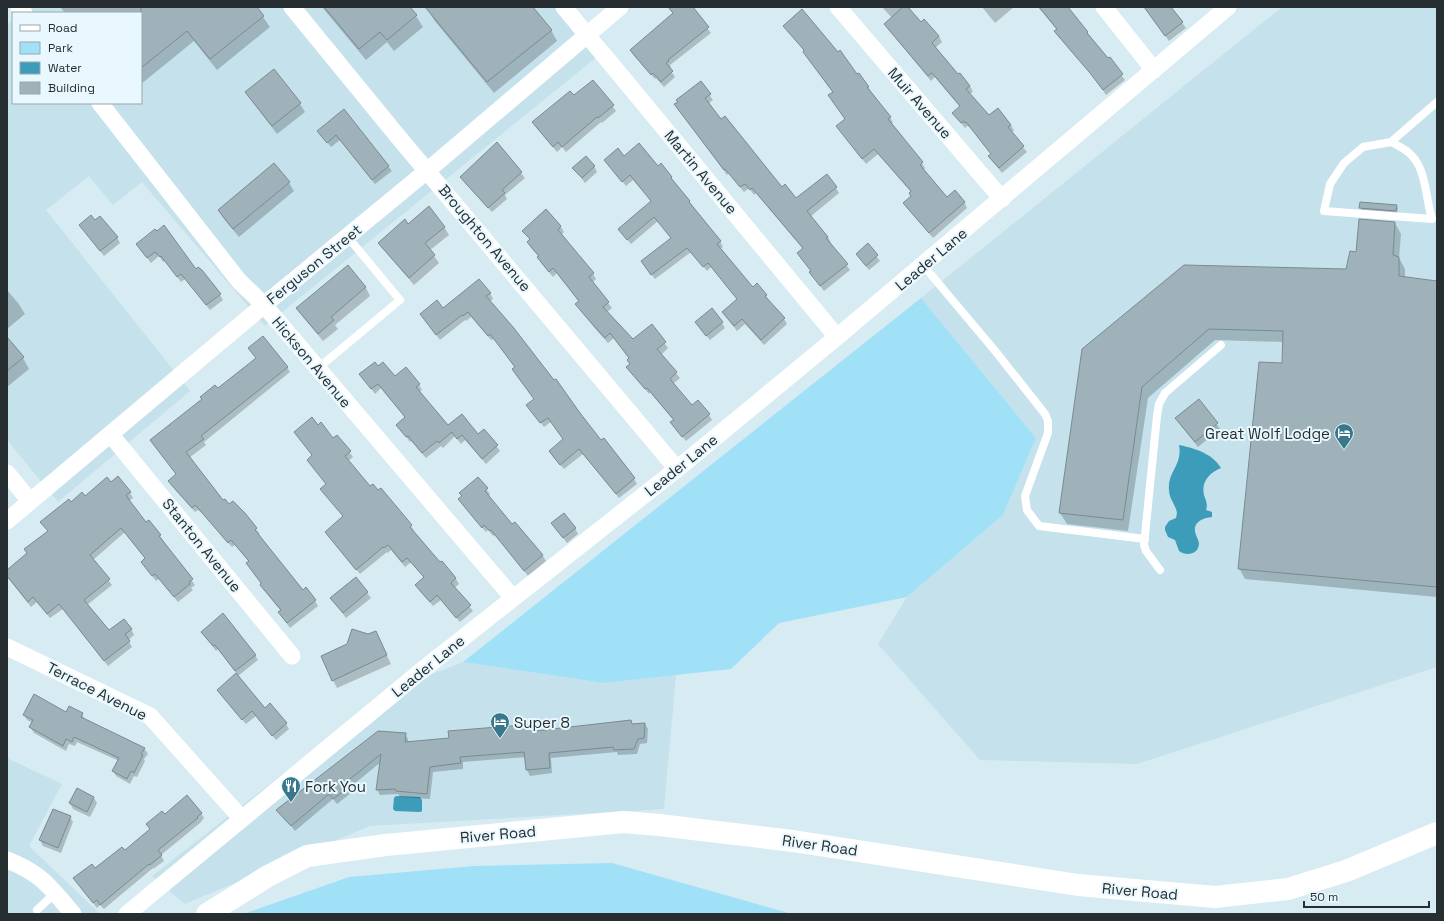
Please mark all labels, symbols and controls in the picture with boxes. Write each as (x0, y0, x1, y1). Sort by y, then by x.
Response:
legend (12, 12, 142, 104)
text: Road (48, 20, 77, 36)
text: Park (48, 40, 73, 56)
text: Water (48, 60, 82, 76)
street label: Muir Avenue (884, 64, 956, 143)
text: Building (48, 80, 95, 96)
street label: Martin Avenue (660, 126, 742, 218)
street label: Broughton Avenue (435, 181, 535, 296)
street label: Ferguson Street (262, 220, 366, 308)
street label: Leader Lane (891, 223, 971, 295)
street label: Hickson Avenue (268, 312, 356, 412)
hotel icon: Great Wolf Lodge (1333, 422, 1355, 450)
place label: Great Wolf Lodge (1205, 424, 1330, 443)
street label: Leader Lane (641, 430, 721, 500)
street label: Stanton Avenue (158, 494, 246, 596)
street label: Leader Lane (388, 631, 468, 701)
street label: Terrace Avenue (44, 658, 150, 725)
hotel icon: Super 8 (489, 711, 511, 739)
place label: Super 8 (514, 713, 570, 732)
restaurant icon: Fork You (280, 775, 302, 803)
place label: Fork You (305, 777, 366, 796)
street label: River Road (459, 821, 537, 847)
street label: River Road (781, 830, 859, 860)
street label: River Road (1101, 878, 1179, 904)
scale bar (1304, 883, 1429, 909)
text: 50 m (1310, 889, 1338, 905)

